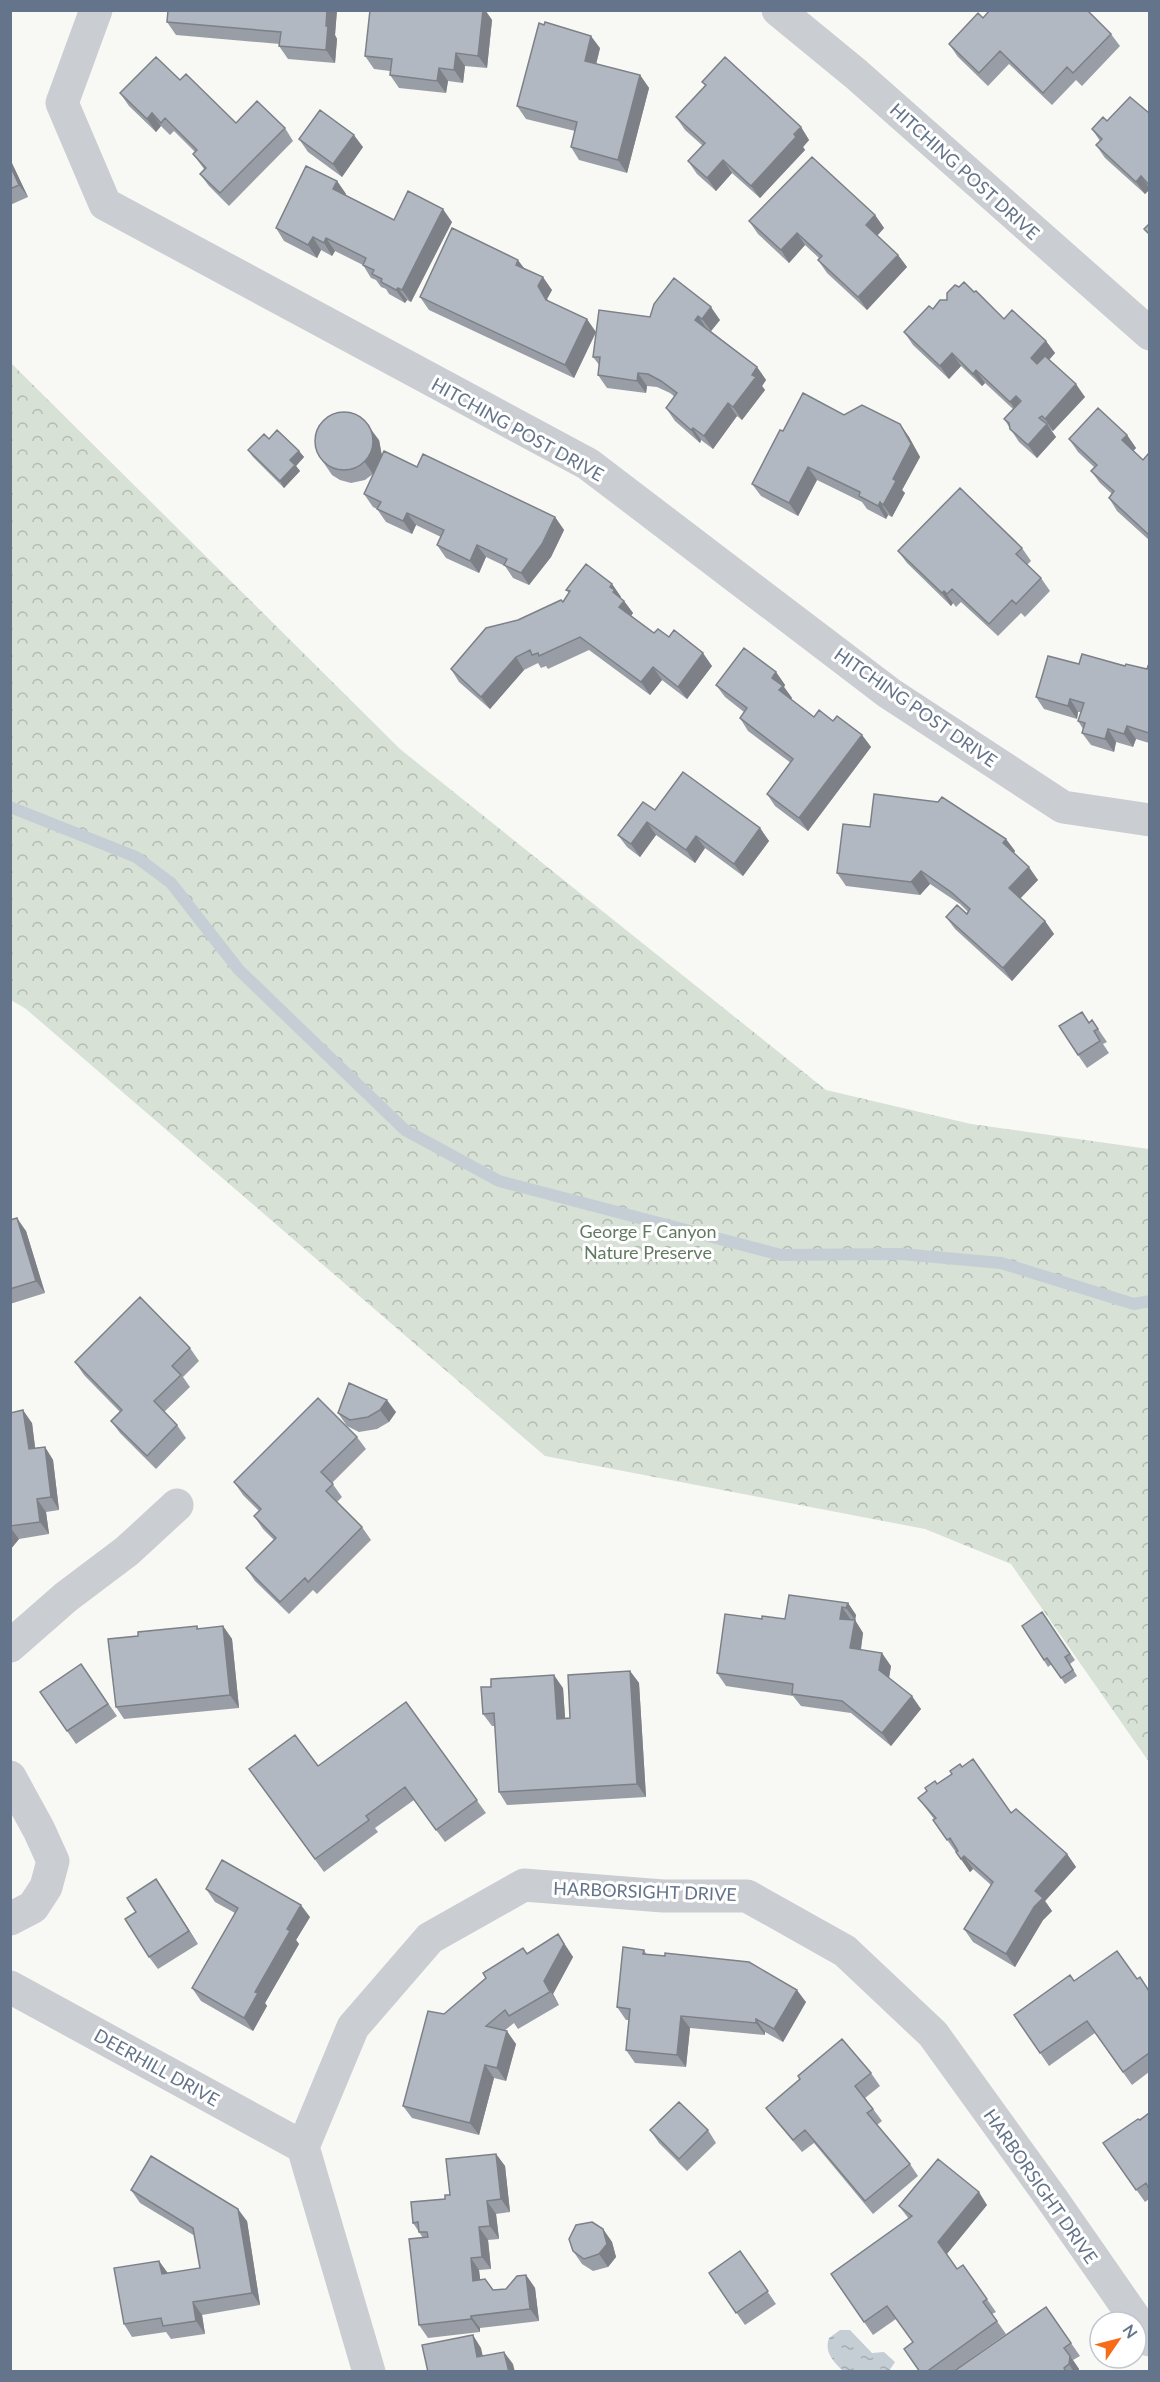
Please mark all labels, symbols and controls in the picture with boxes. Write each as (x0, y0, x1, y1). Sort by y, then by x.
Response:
street label: HITCHING POST DRIVE (886, 98, 1044, 244)
street label: HITCHING POST DRIVE (428, 372, 608, 486)
street label: HITCHING POST DRIVE (830, 643, 1002, 771)
park label: George F Canyon Nature Preserve (580, 1220, 716, 1263)
street label: HARBORSIGHT DRIVE (553, 1877, 737, 1905)
street label: DEERHILL DRIVE (91, 2024, 223, 2110)
street label: HARBORSIGHT DRIVE (979, 2105, 1103, 2267)
north arrow (1088, 2310, 1148, 2370)
text: N (1119, 2321, 1142, 2342)

